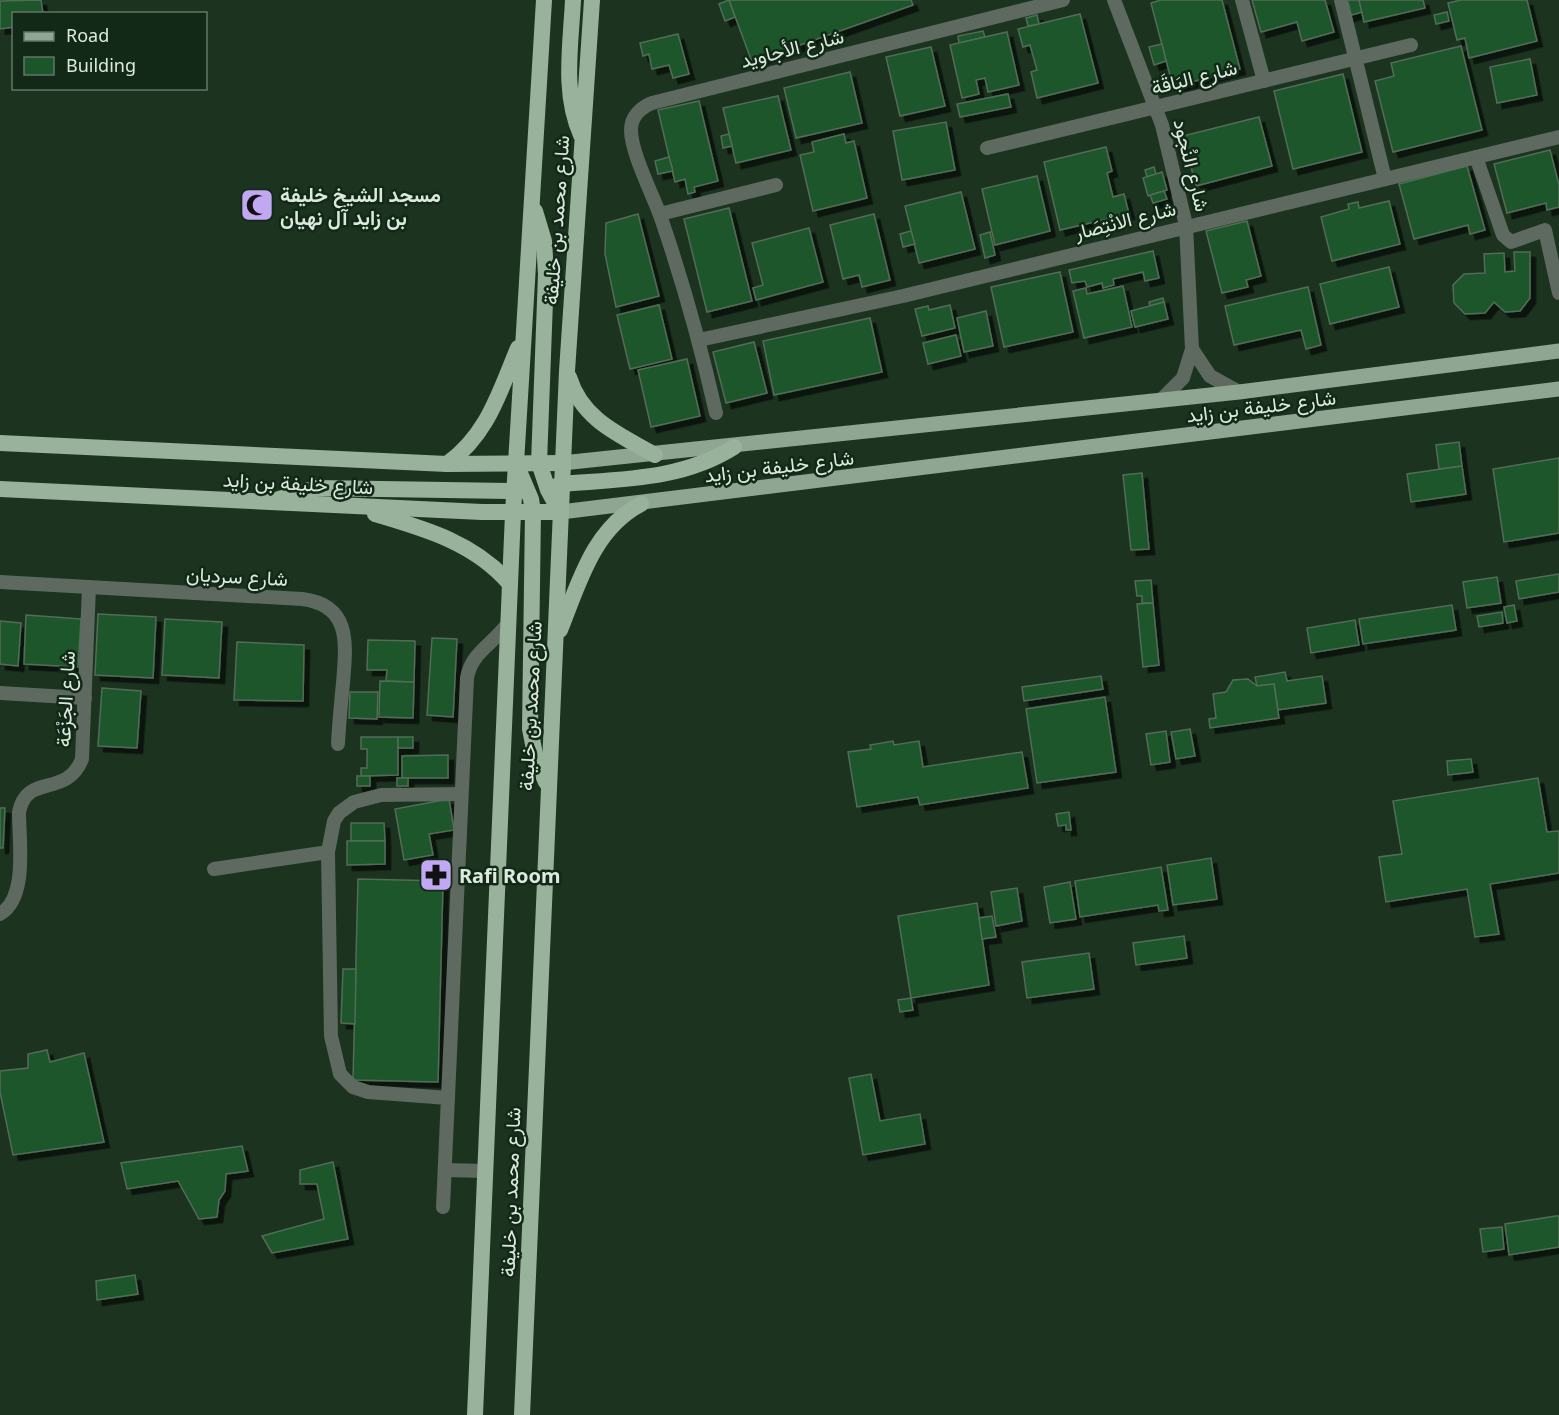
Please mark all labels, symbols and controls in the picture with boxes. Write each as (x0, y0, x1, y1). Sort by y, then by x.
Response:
legend (12, 12, 207, 90)
street label: شارع الأجاويد (737, 22, 847, 75)
text: Road (66, 23, 109, 47)
text: Building (66, 53, 136, 77)
street label: شارع البَاقَة (1148, 53, 1240, 102)
street label: شارع النُجود (1166, 116, 1217, 214)
street label: شارع محمد بن خليفة (537, 134, 576, 306)
place label: مسجد الشيخ خليفة بن زايد آل نهيان (280, 181, 441, 231)
mosque icon: مسجد الشيخ خليفة بن زايد آل نهيان (239, 187, 275, 223)
street label: شارع الانْتِصَار (1071, 194, 1179, 247)
street label: شارع خليفة بن زايد (1185, 383, 1337, 430)
street label: شارع خليفة بن زايد (703, 443, 855, 490)
street label: شارع خليفة بن زايد (222, 466, 374, 501)
street label: شارع سرديان (185, 560, 289, 593)
street label: شارع محمد بن خليفة (512, 620, 549, 792)
street label: شارع الجَزْعَة (49, 650, 82, 748)
pharmacy icon: Rafi Room (418, 857, 454, 893)
place label: Rafi Room (459, 862, 561, 889)
street label: شارع محمد بن خليفة (494, 1107, 527, 1277)

